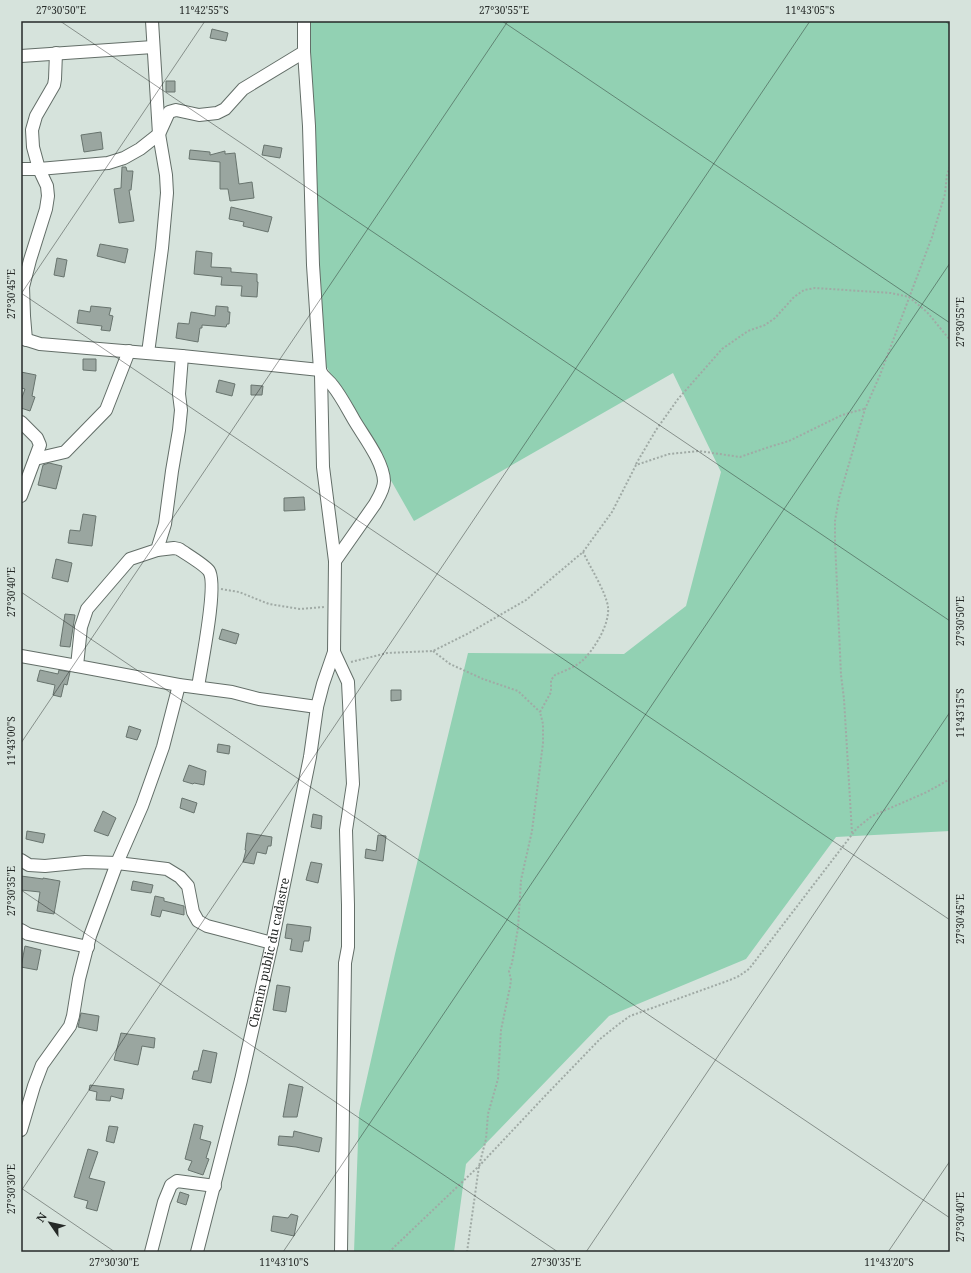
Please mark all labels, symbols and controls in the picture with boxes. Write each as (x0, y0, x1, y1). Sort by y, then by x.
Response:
text: 27°30'50"E (36, 3, 86, 17)
text: 11°42'55"S (179, 3, 229, 17)
text: 27°30'55"E (479, 3, 529, 17)
text: 11°43'05"S (785, 3, 835, 17)
text: 27°30'45"E (4, 269, 18, 319)
text: 27°30'55"E (953, 297, 967, 347)
text: 27°30'40"E (4, 567, 18, 617)
text: 27°30'50"E (953, 596, 967, 646)
text: 11°43'15"S (953, 688, 967, 738)
text: 11°43'00"S (4, 716, 18, 766)
text: 27°30'35"E (4, 866, 18, 916)
street label: Chemin public du cadastre (244, 876, 293, 1029)
text: 27°30'45"E (953, 894, 967, 944)
text: 27°30'30"E (4, 1164, 18, 1214)
text: 27°30'40"E (953, 1192, 967, 1242)
north arrow (30, 1203, 70, 1243)
text: N (33, 1209, 50, 1225)
text: 27°30'30"E (89, 1255, 139, 1269)
text: 11°43'10"S (259, 1255, 309, 1269)
text: 27°30'35"E (531, 1255, 581, 1269)
text: 11°43'20"S (864, 1255, 914, 1269)

